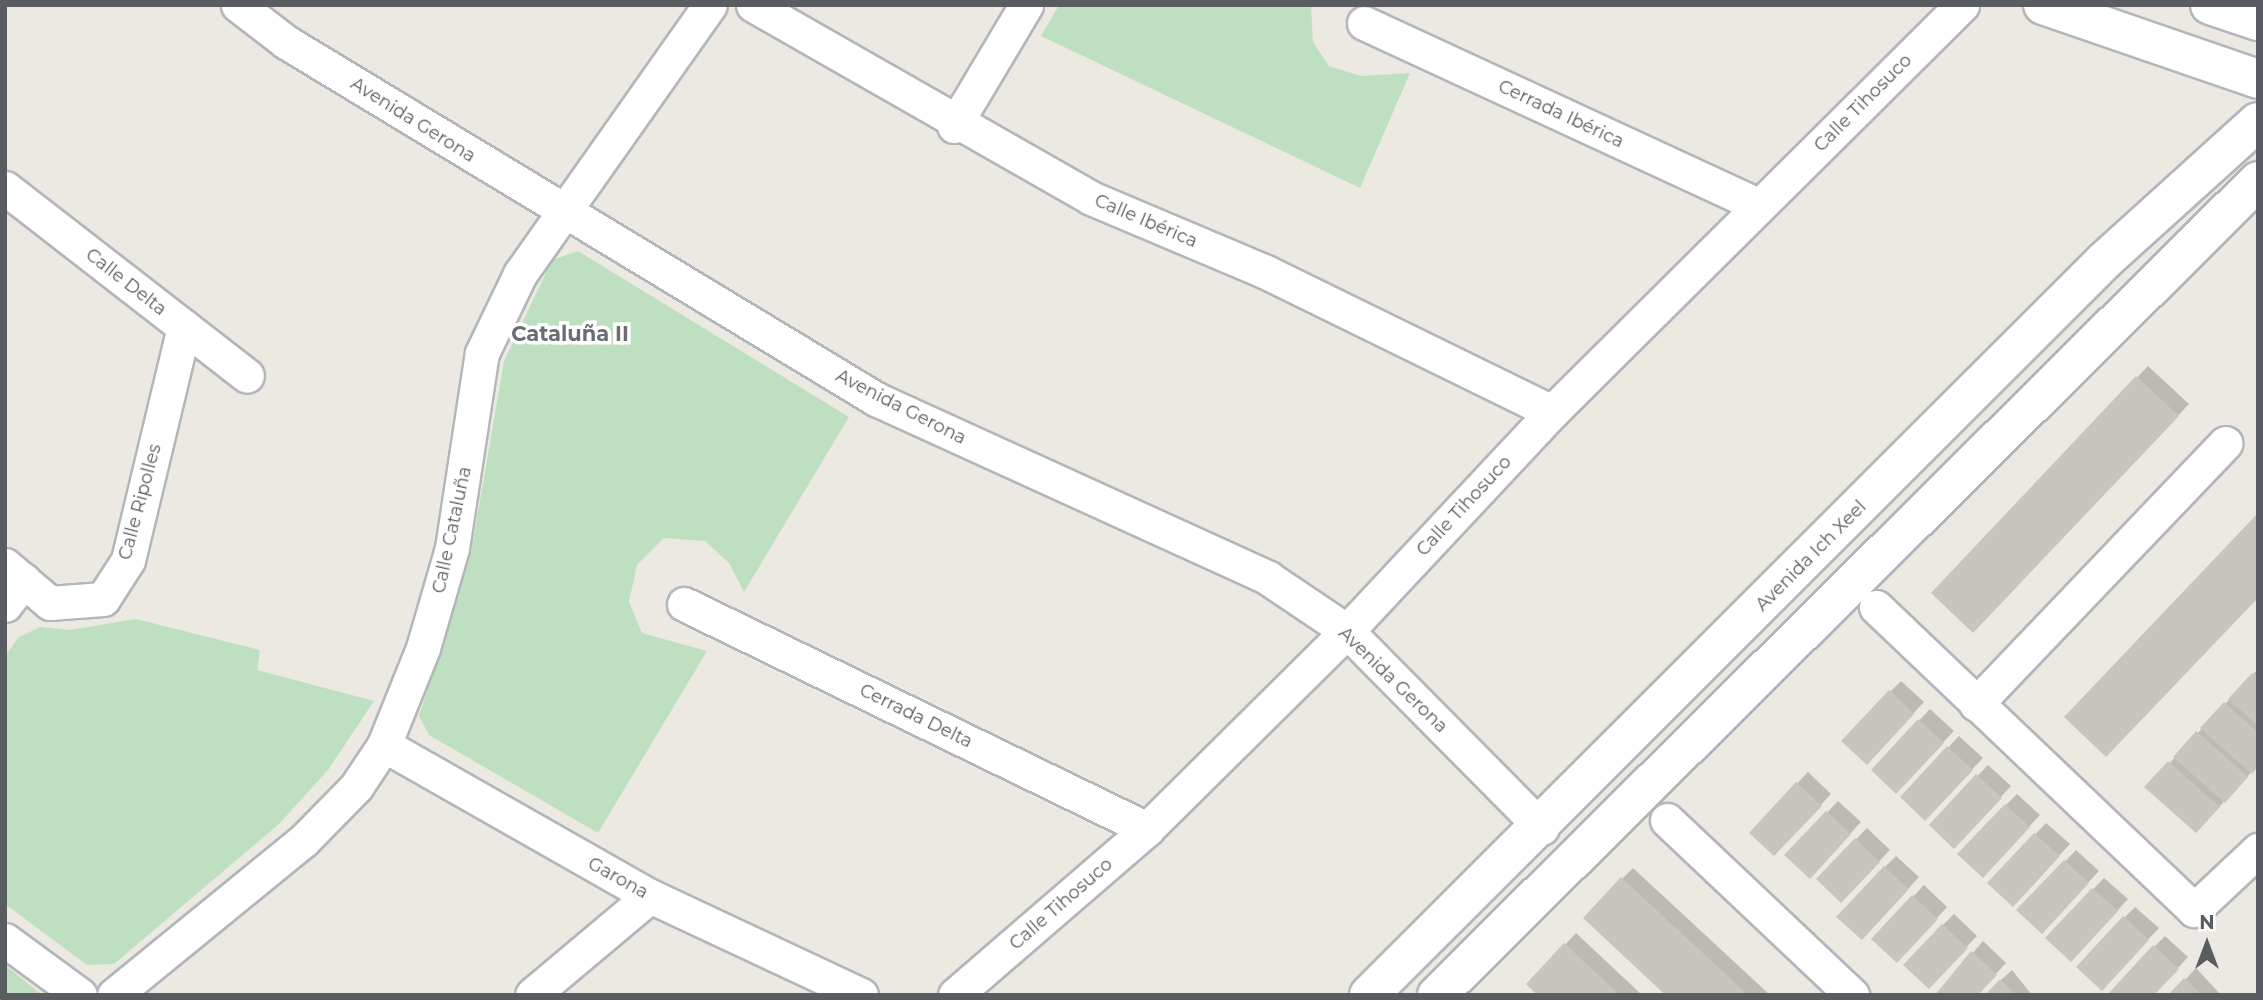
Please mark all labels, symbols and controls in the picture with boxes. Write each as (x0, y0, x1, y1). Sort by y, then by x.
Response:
street label: Calle Tihosuco (1810, 50, 1916, 156)
street label: Avenida Gerona (347, 73, 479, 167)
street label: Cerrada Ibérica (1495, 75, 1627, 153)
street label: Calle Ibérica (1091, 190, 1201, 252)
street label: Calle Delta (81, 244, 171, 320)
district label: Cataluña II (511, 321, 629, 347)
street label: Avenida Gerona (832, 365, 970, 449)
street label: Calle Ripolles (114, 442, 166, 562)
street label: Calle Tihosuco (1412, 451, 1516, 561)
street label: Calle Cataluña (428, 465, 476, 595)
street label: Avenida Ich Xeel (1751, 496, 1871, 616)
street label: Avenida Gerona (1334, 622, 1452, 738)
street label: Cerrada Delta (856, 679, 976, 753)
street label: Garona (584, 853, 652, 903)
street label: Calle Tihosuco (1005, 853, 1117, 955)
north arrow (2172, 909, 2242, 979)
text: N (2199, 911, 2215, 934)

